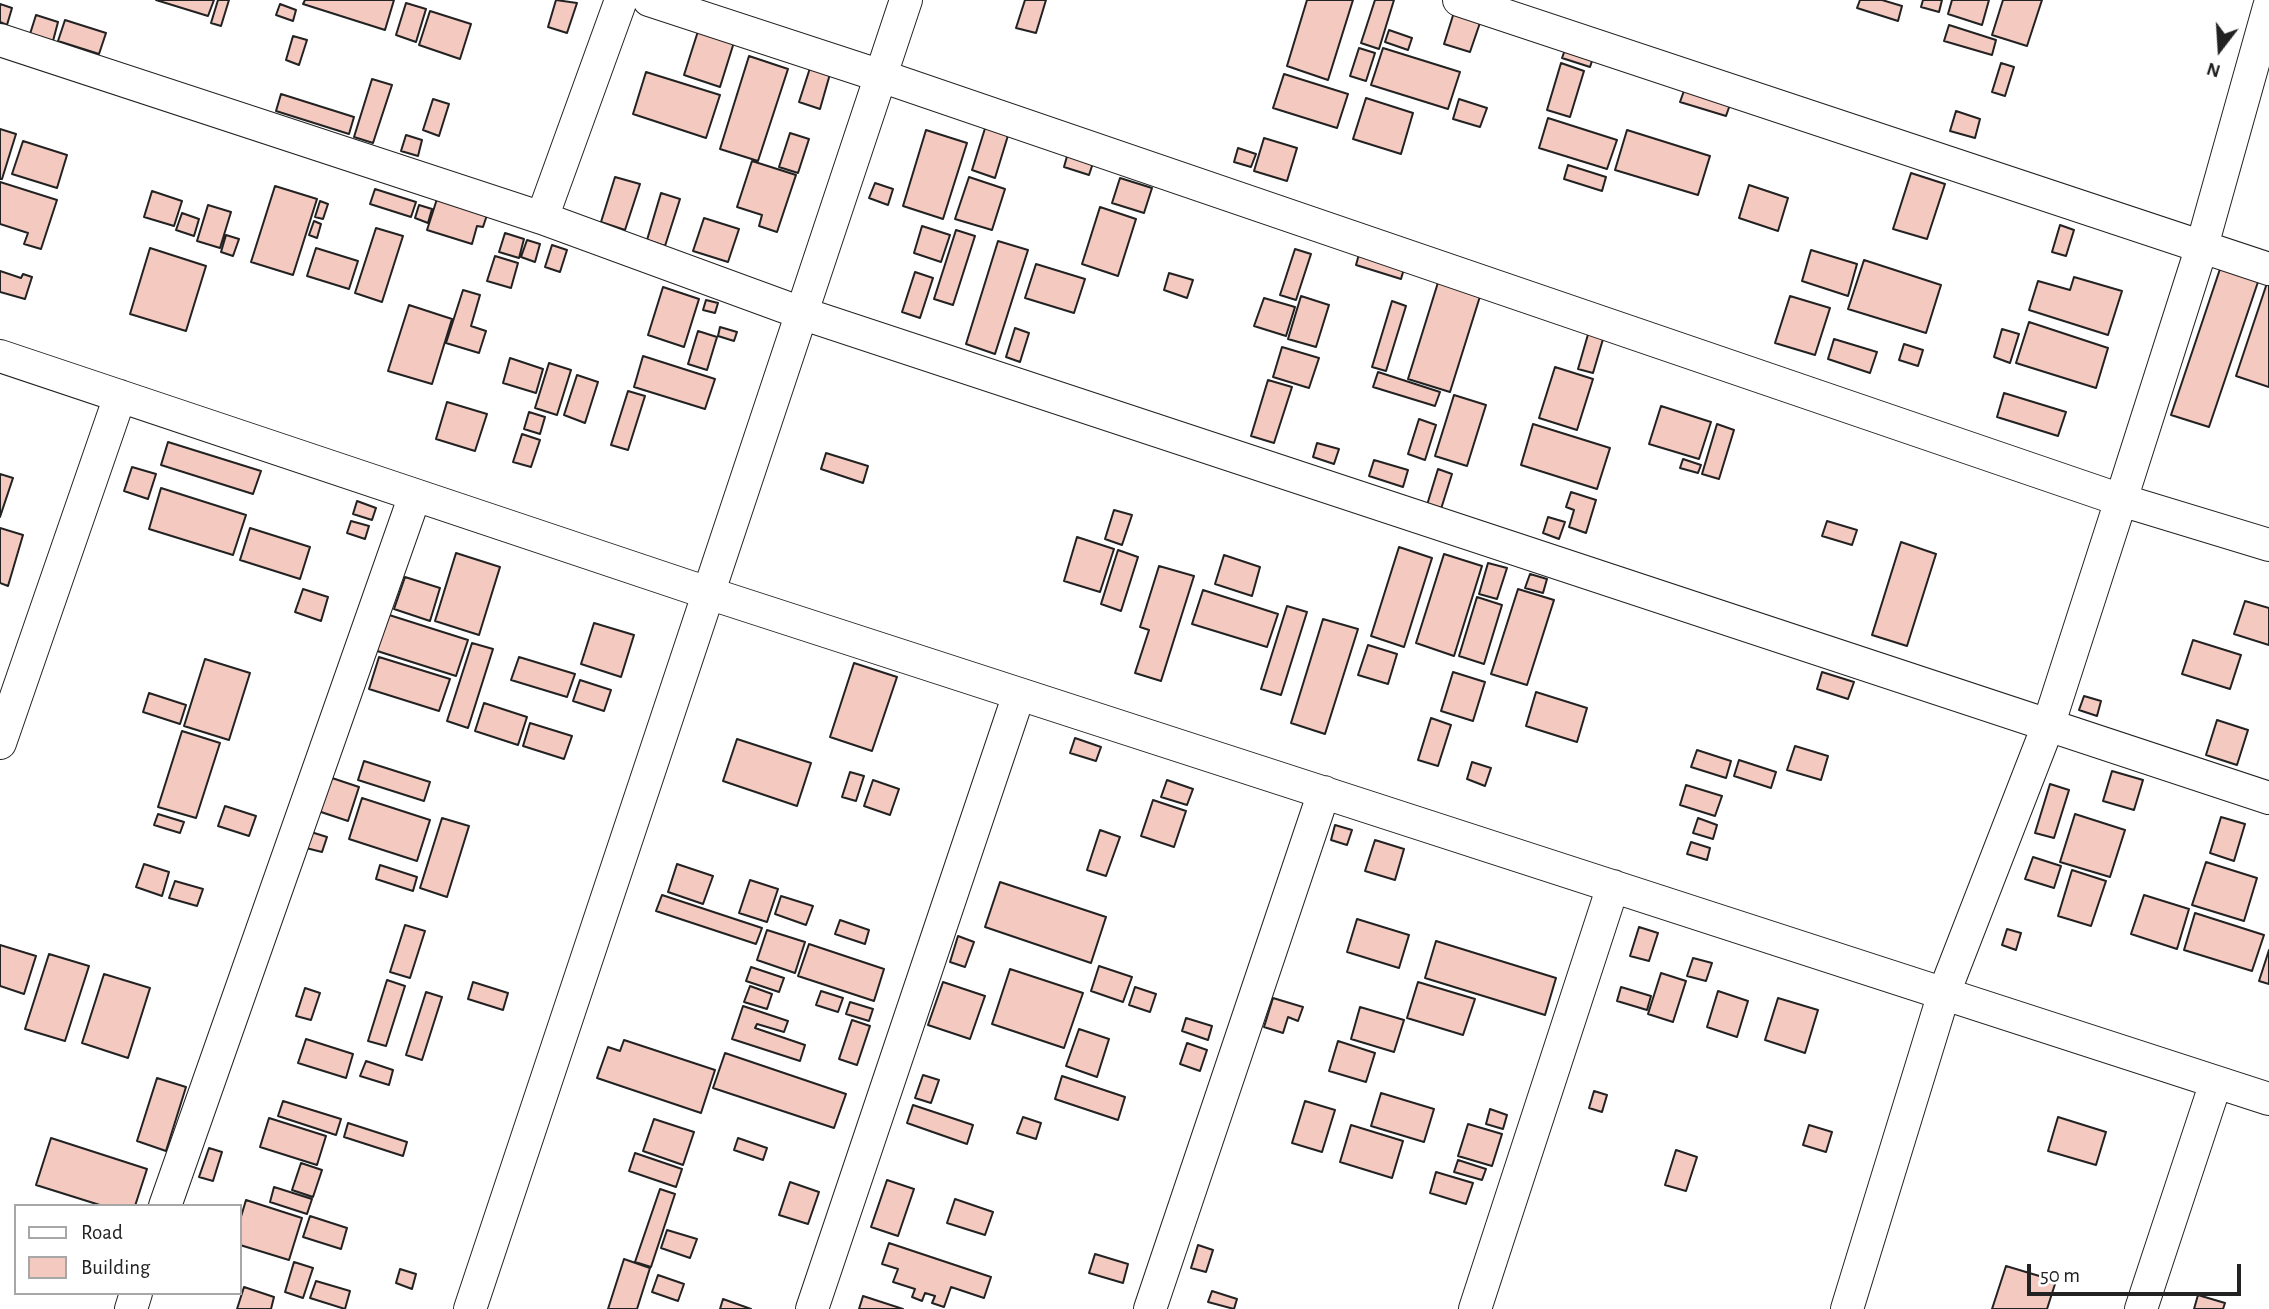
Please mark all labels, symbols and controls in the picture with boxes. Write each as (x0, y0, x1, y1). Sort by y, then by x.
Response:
north arrow (2185, 14, 2255, 84)
text: N (2205, 59, 2223, 81)
legend (14, 1204, 242, 1295)
text: Road (81, 1222, 123, 1243)
scale bar (2031, 1250, 2244, 1294)
text: Building (81, 1257, 150, 1278)
text: 50 m (2040, 1265, 2080, 1286)

